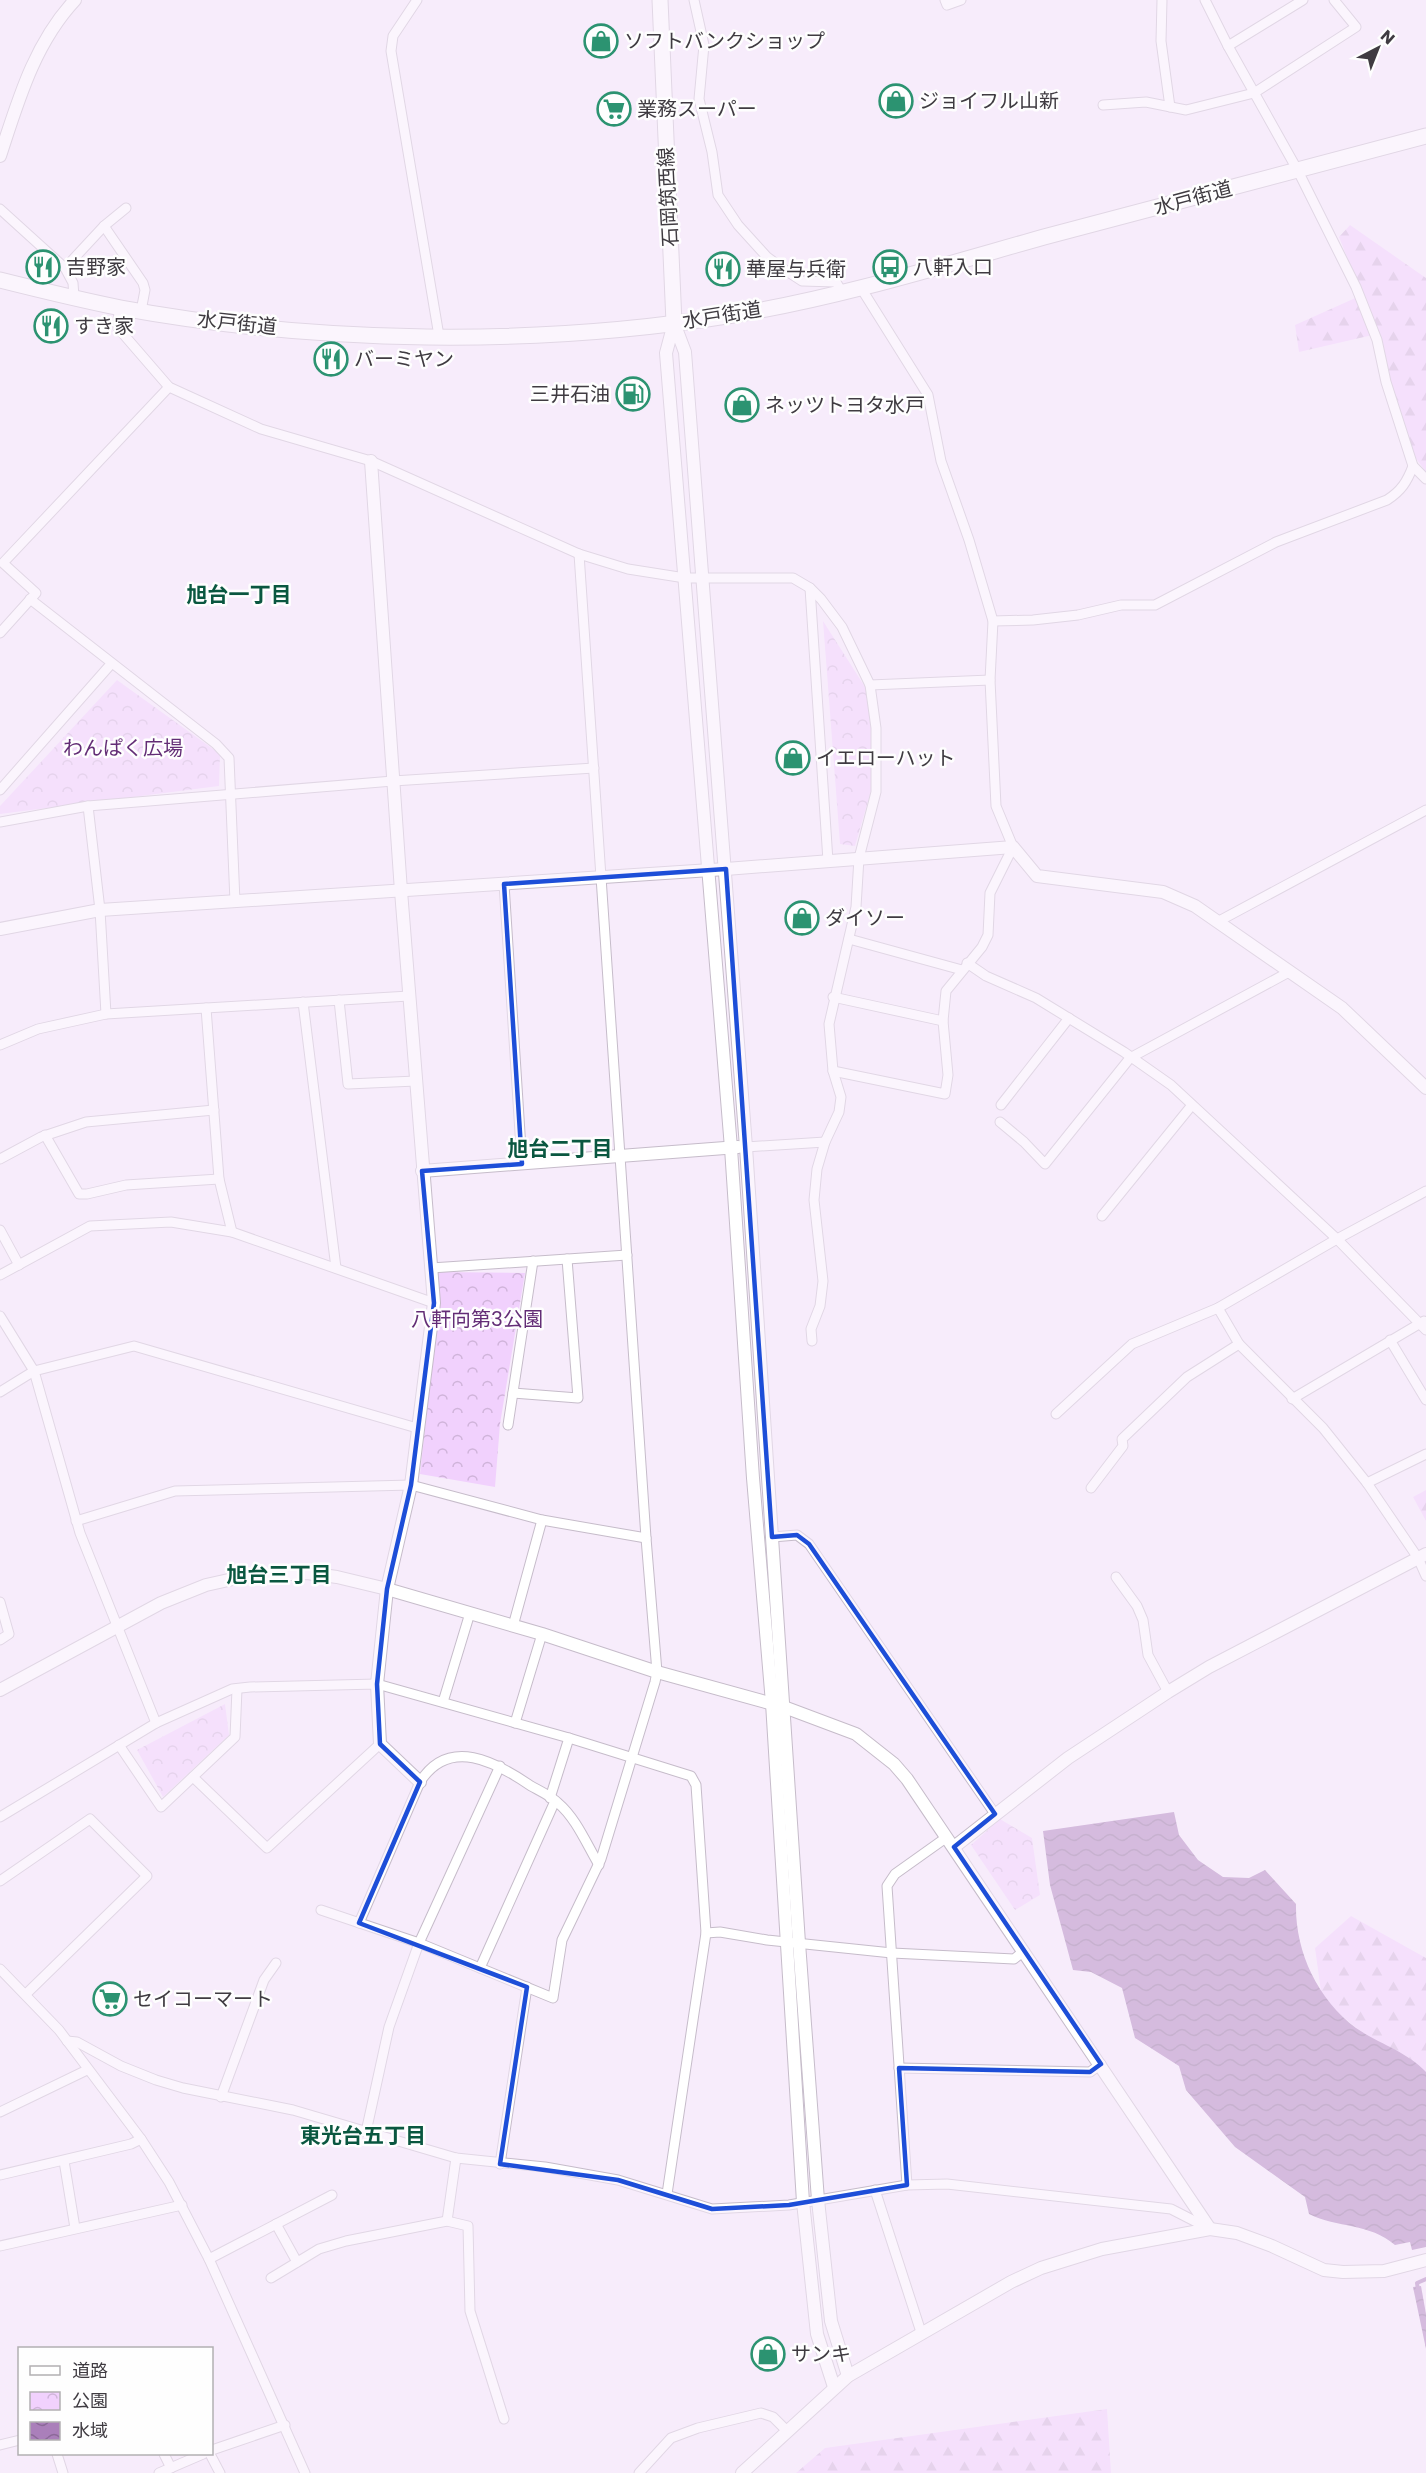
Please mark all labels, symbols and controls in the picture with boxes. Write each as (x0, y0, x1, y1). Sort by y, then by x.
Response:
north arrow (1348, 18, 1408, 78)
shop icon: ソフトバンクショップ (583, 23, 619, 59)
text: N (1376, 25, 1400, 50)
place label: ソフトバンクショップ (624, 27, 825, 55)
shop icon: ジョイフル山新 (878, 83, 914, 119)
place label: ジョイフル山新 (919, 87, 1059, 115)
supermarket icon: 業務スーパー (596, 91, 632, 127)
place label: 業務スーパー (637, 95, 757, 123)
street label: 石岡筑西線 (651, 146, 685, 248)
street label: 水戸街道 (1151, 174, 1235, 222)
restaurant icon: 吉野家 (25, 249, 61, 285)
bus stop icon: 八軒入口 (872, 249, 908, 285)
restaurant icon: 華屋与兵衛 (705, 251, 741, 287)
place label: 吉野家 (66, 253, 126, 281)
place label: 八軒入口 (913, 253, 993, 281)
place label: 華屋与兵衛 (746, 255, 846, 283)
street label: 水戸街道 (680, 295, 764, 335)
street label: 水戸街道 (196, 305, 278, 341)
restaurant icon: すき家 (33, 308, 69, 344)
place label: すき家 (74, 312, 134, 340)
restaurant icon: バーミヤン (313, 341, 349, 377)
place label: バーミヤン (354, 345, 454, 373)
fuel station icon: 三井石油 (615, 376, 651, 412)
place label: 三井石油 (530, 380, 610, 408)
shop icon: ネッツトヨタ水戸 (724, 387, 760, 423)
place label: ネッツトヨタ水戸 (765, 391, 925, 419)
district label: 旭台一丁目 (187, 580, 292, 609)
park label: わんぱく広場 (63, 734, 183, 762)
shop icon: イエローハット (775, 740, 811, 776)
place label: イエローハット (816, 744, 955, 772)
shop icon: ダイソー (784, 900, 820, 936)
place label: ダイソー (825, 904, 905, 932)
district label: 旭台二丁目 (508, 1134, 613, 1163)
park label: 八軒向第3公園 (411, 1305, 543, 1333)
district label: 旭台三丁目 (227, 1560, 332, 1589)
supermarket icon: セイコーマート (92, 1981, 128, 2017)
place label: セイコーマート (133, 1985, 273, 2013)
district label: 東光台五丁目 (300, 2121, 426, 2150)
shop icon: サンキ (750, 2336, 786, 2372)
place label: サンキ (791, 2340, 851, 2368)
legend (18, 2347, 213, 2455)
text: 道路 (72, 2358, 108, 2383)
text: 公園 (72, 2388, 108, 2413)
text: 水域 (72, 2418, 108, 2443)

